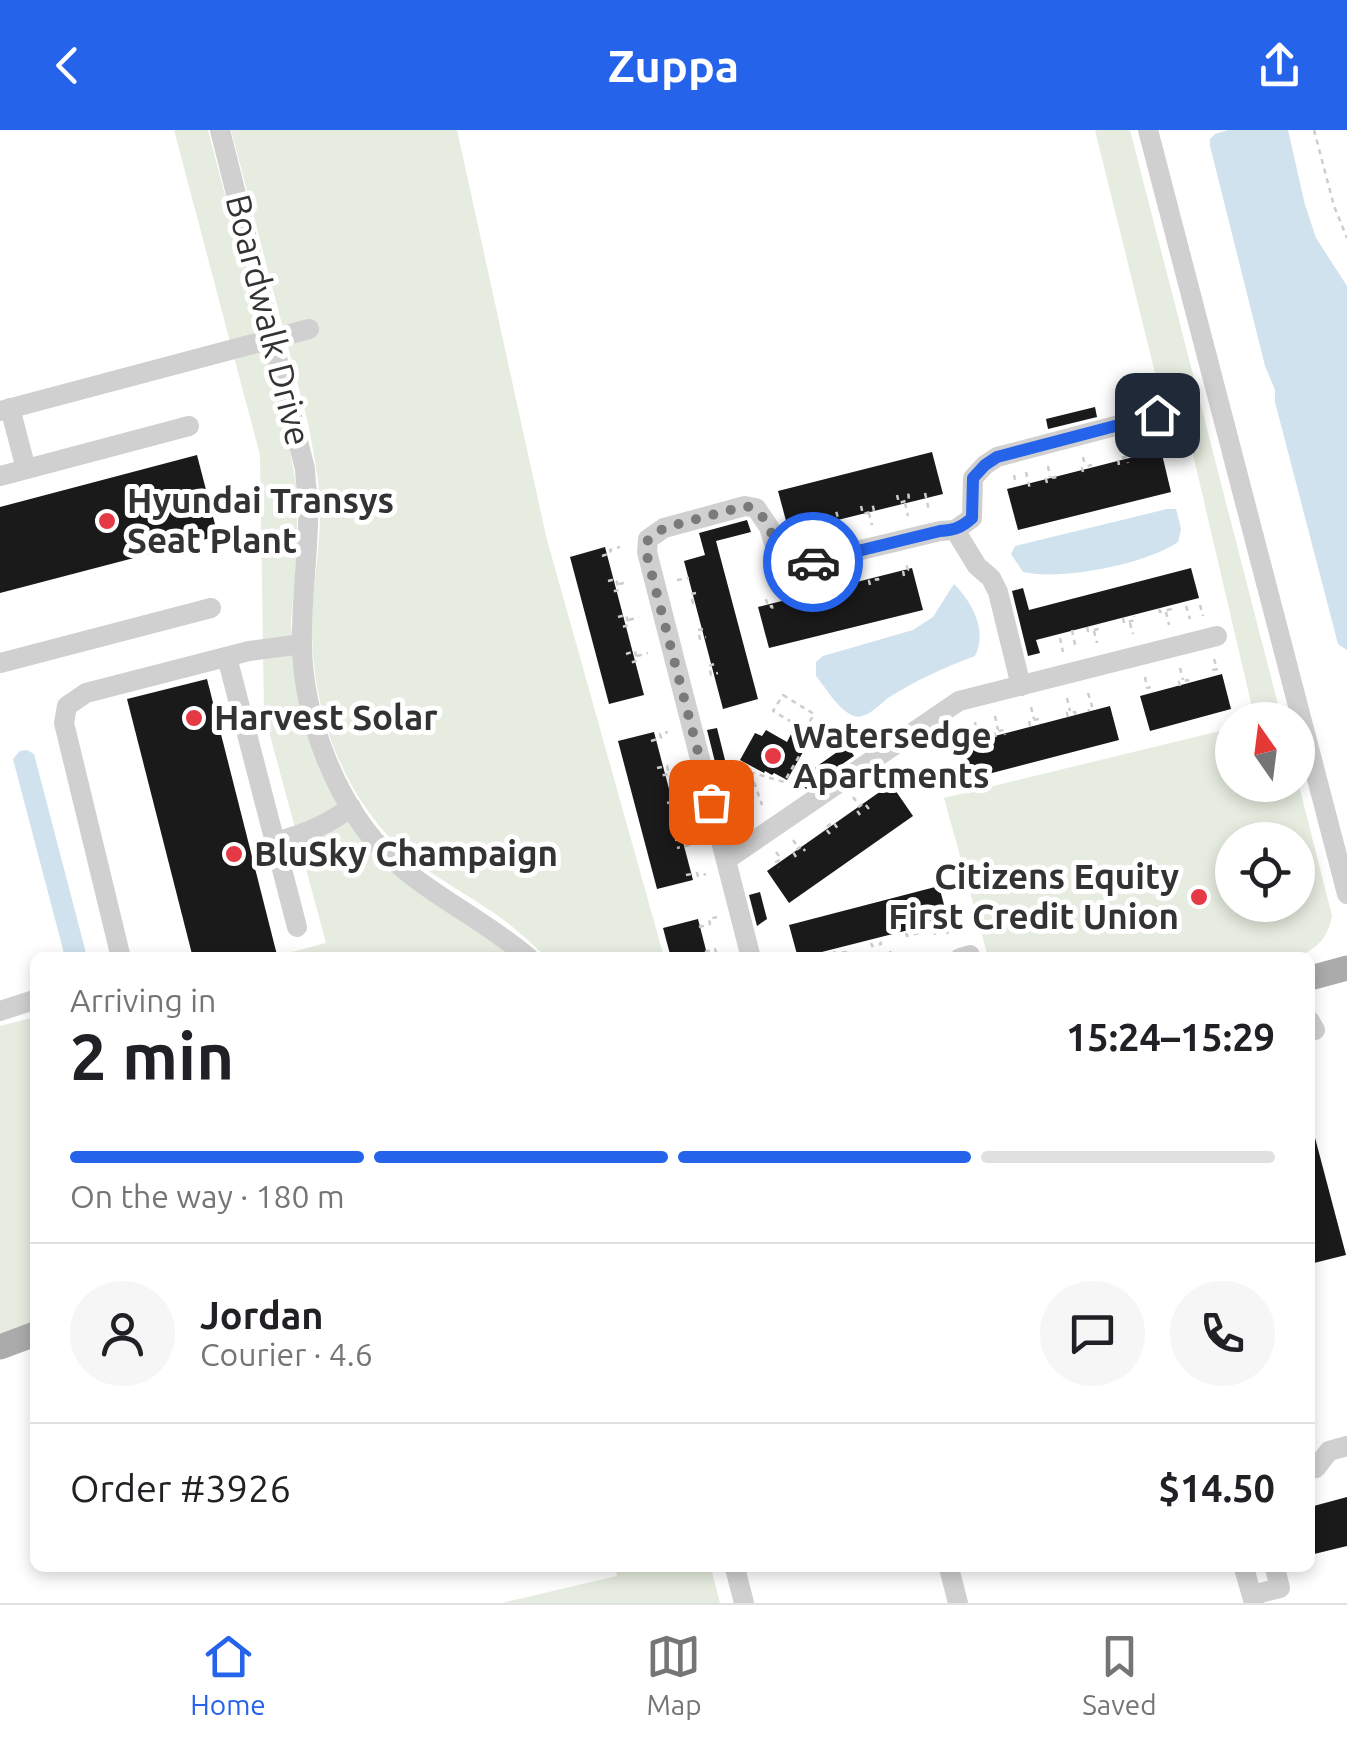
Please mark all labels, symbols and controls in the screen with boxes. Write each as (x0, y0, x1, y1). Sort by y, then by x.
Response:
icon: back (40, 38, 95, 93)
icon: share (1252, 38, 1307, 93)
text: Zuppa (608, 40, 739, 91)
street label: Boardwalk Drive (218, 190, 319, 449)
pin (1115, 373, 1200, 458)
icon: home (1130, 388, 1185, 443)
place label: Hyundai Transys Seat Plant (127, 480, 394, 560)
marker: Hyundai Transys Seat Plant (96, 510, 118, 532)
courier (763, 512, 863, 612)
icon: car (786, 535, 841, 590)
place label: Harvest Solar (214, 697, 438, 737)
north arrow (1215, 702, 1315, 802)
map controls (1215, 702, 1315, 922)
marker: Harvest Solar (183, 707, 205, 729)
place label: Watersedge Apartments (793, 715, 992, 795)
marker: Watersedge Apartments (762, 745, 784, 767)
pin (669, 760, 754, 845)
icon: bag (684, 775, 739, 830)
button: locate (1215, 822, 1315, 922)
place label: BluSky Champaign (254, 833, 558, 873)
marker: BluSky Champaign (223, 843, 245, 865)
place label: Citizens Equity First Credit Union (888, 856, 1179, 936)
marker: Citizens Equity First Credit Union (1188, 886, 1210, 908)
text: Arriving in (70, 982, 216, 1018)
text: 15:24–15:29 (1066, 1016, 1275, 1058)
text: 2 min (70, 1019, 234, 1092)
text: On the way · 180 m (70, 1178, 345, 1214)
button: person (70, 1281, 175, 1386)
button: chat (1040, 1281, 1145, 1386)
button: phone (1170, 1281, 1275, 1386)
text: Jordan (200, 1294, 324, 1336)
text: Courier · 4.6 (200, 1336, 373, 1372)
text: Order #3926 (70, 1467, 291, 1509)
text: $14.50 (1158, 1467, 1275, 1509)
tab: Home (190, 1629, 266, 1720)
tab: Map (646, 1629, 702, 1720)
tab: Saved (1082, 1629, 1157, 1720)

